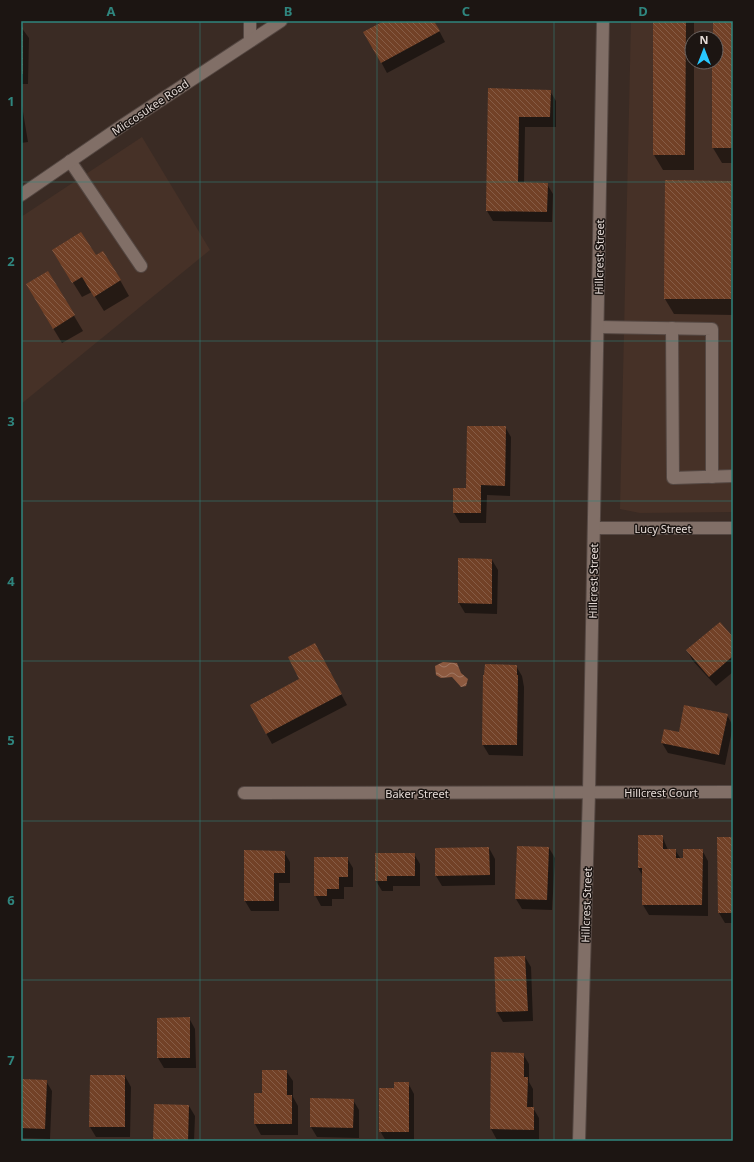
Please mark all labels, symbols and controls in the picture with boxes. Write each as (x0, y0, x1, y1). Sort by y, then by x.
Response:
text: A (107, 2, 116, 20)
text: B (284, 2, 292, 20)
text: C (462, 2, 470, 20)
text: D (638, 2, 648, 20)
north arrow (684, 30, 724, 70)
text: N (700, 32, 708, 47)
street label: Miccosukee Road (109, 76, 191, 138)
text: 1 (7, 92, 15, 110)
street label: Hillcrest Street (591, 219, 607, 295)
text: 2 (7, 252, 15, 270)
text: 3 (7, 412, 15, 430)
street label: Lucy Street (634, 521, 692, 536)
street label: Hillcrest Street (585, 543, 601, 619)
text: 4 (7, 572, 15, 590)
text: 5 (7, 731, 15, 749)
street label: Hillcrest Court (624, 785, 698, 800)
street label: Baker Street (385, 786, 449, 801)
street label: Hillcrest Street (577, 867, 595, 943)
text: 6 (7, 891, 15, 909)
text: 7 (7, 1051, 15, 1069)

